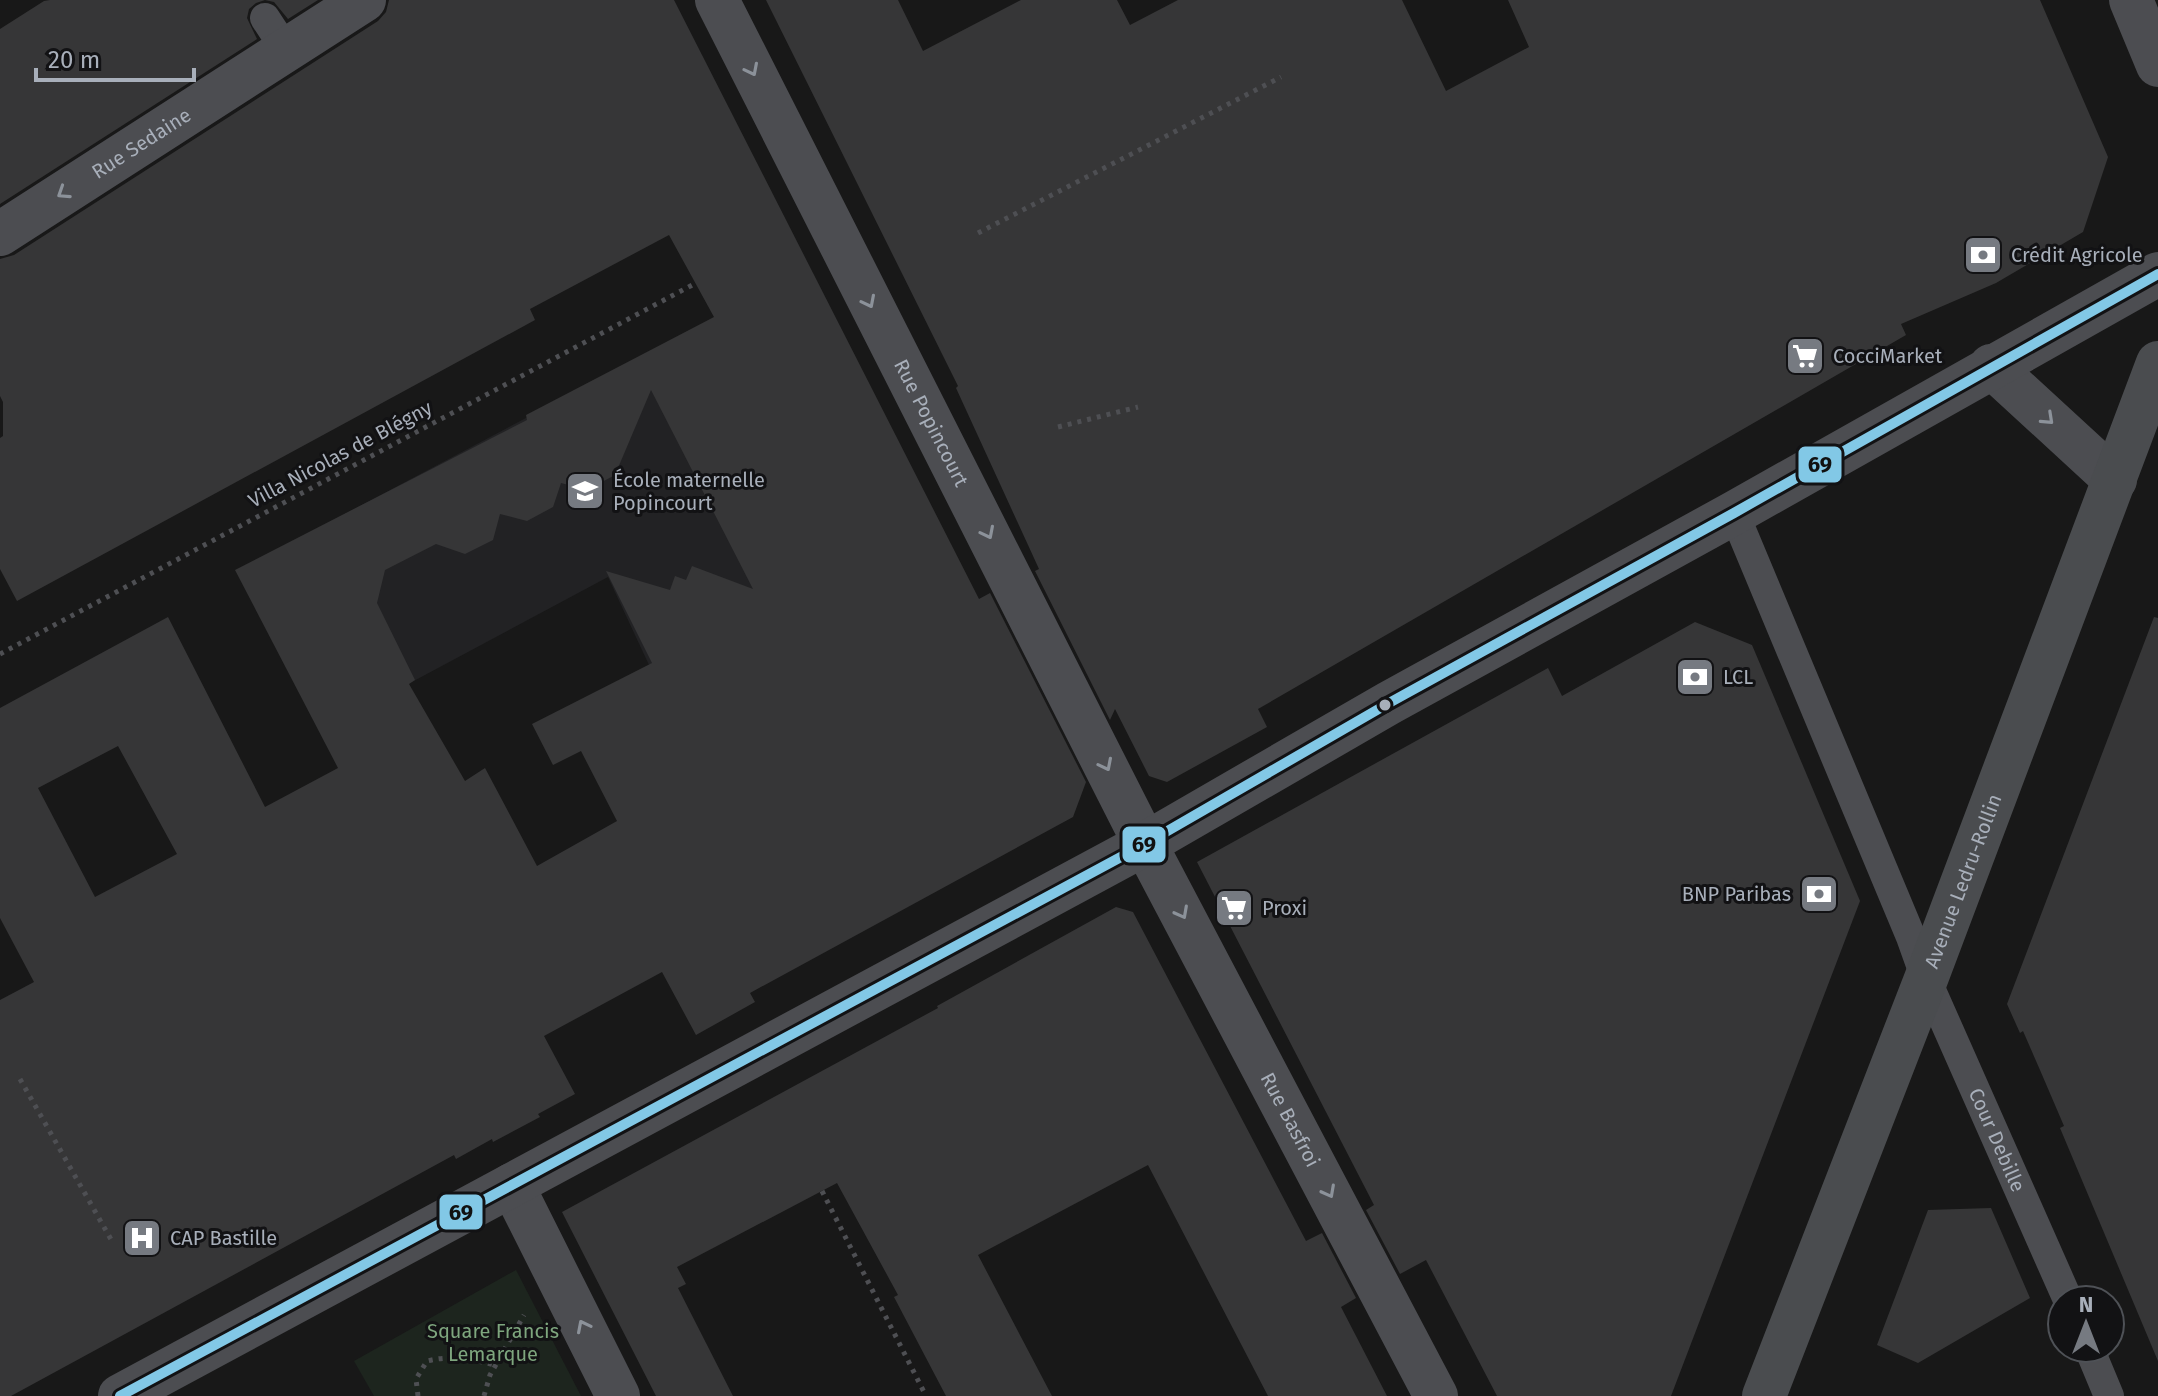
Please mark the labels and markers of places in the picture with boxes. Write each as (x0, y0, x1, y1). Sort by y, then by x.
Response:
bank icon: Crédit Agricole (1962, 234, 2004, 276)
place label: Crédit Agricole (2011, 243, 2143, 267)
supermarket icon: CocciMarket (1784, 335, 1826, 377)
place label: CocciMarket (1833, 344, 1943, 368)
place label: École maternelle Popincourt (613, 468, 765, 515)
school or university icon: École maternelle Popincourt (564, 470, 606, 512)
bank icon: LCL (1674, 656, 1716, 698)
place label: LCL (1723, 665, 1753, 689)
unlabelled marker (1377, 697, 1393, 713)
bank icon: BNP Paribas (1798, 873, 1840, 915)
place label: BNP Paribas (1682, 882, 1791, 906)
supermarket icon: Proxi (1213, 887, 1255, 929)
place label: Proxi (1262, 896, 1307, 920)
hospital icon: CAP Bastille (121, 1217, 163, 1259)
place label: CAP Bastille (170, 1226, 277, 1250)

